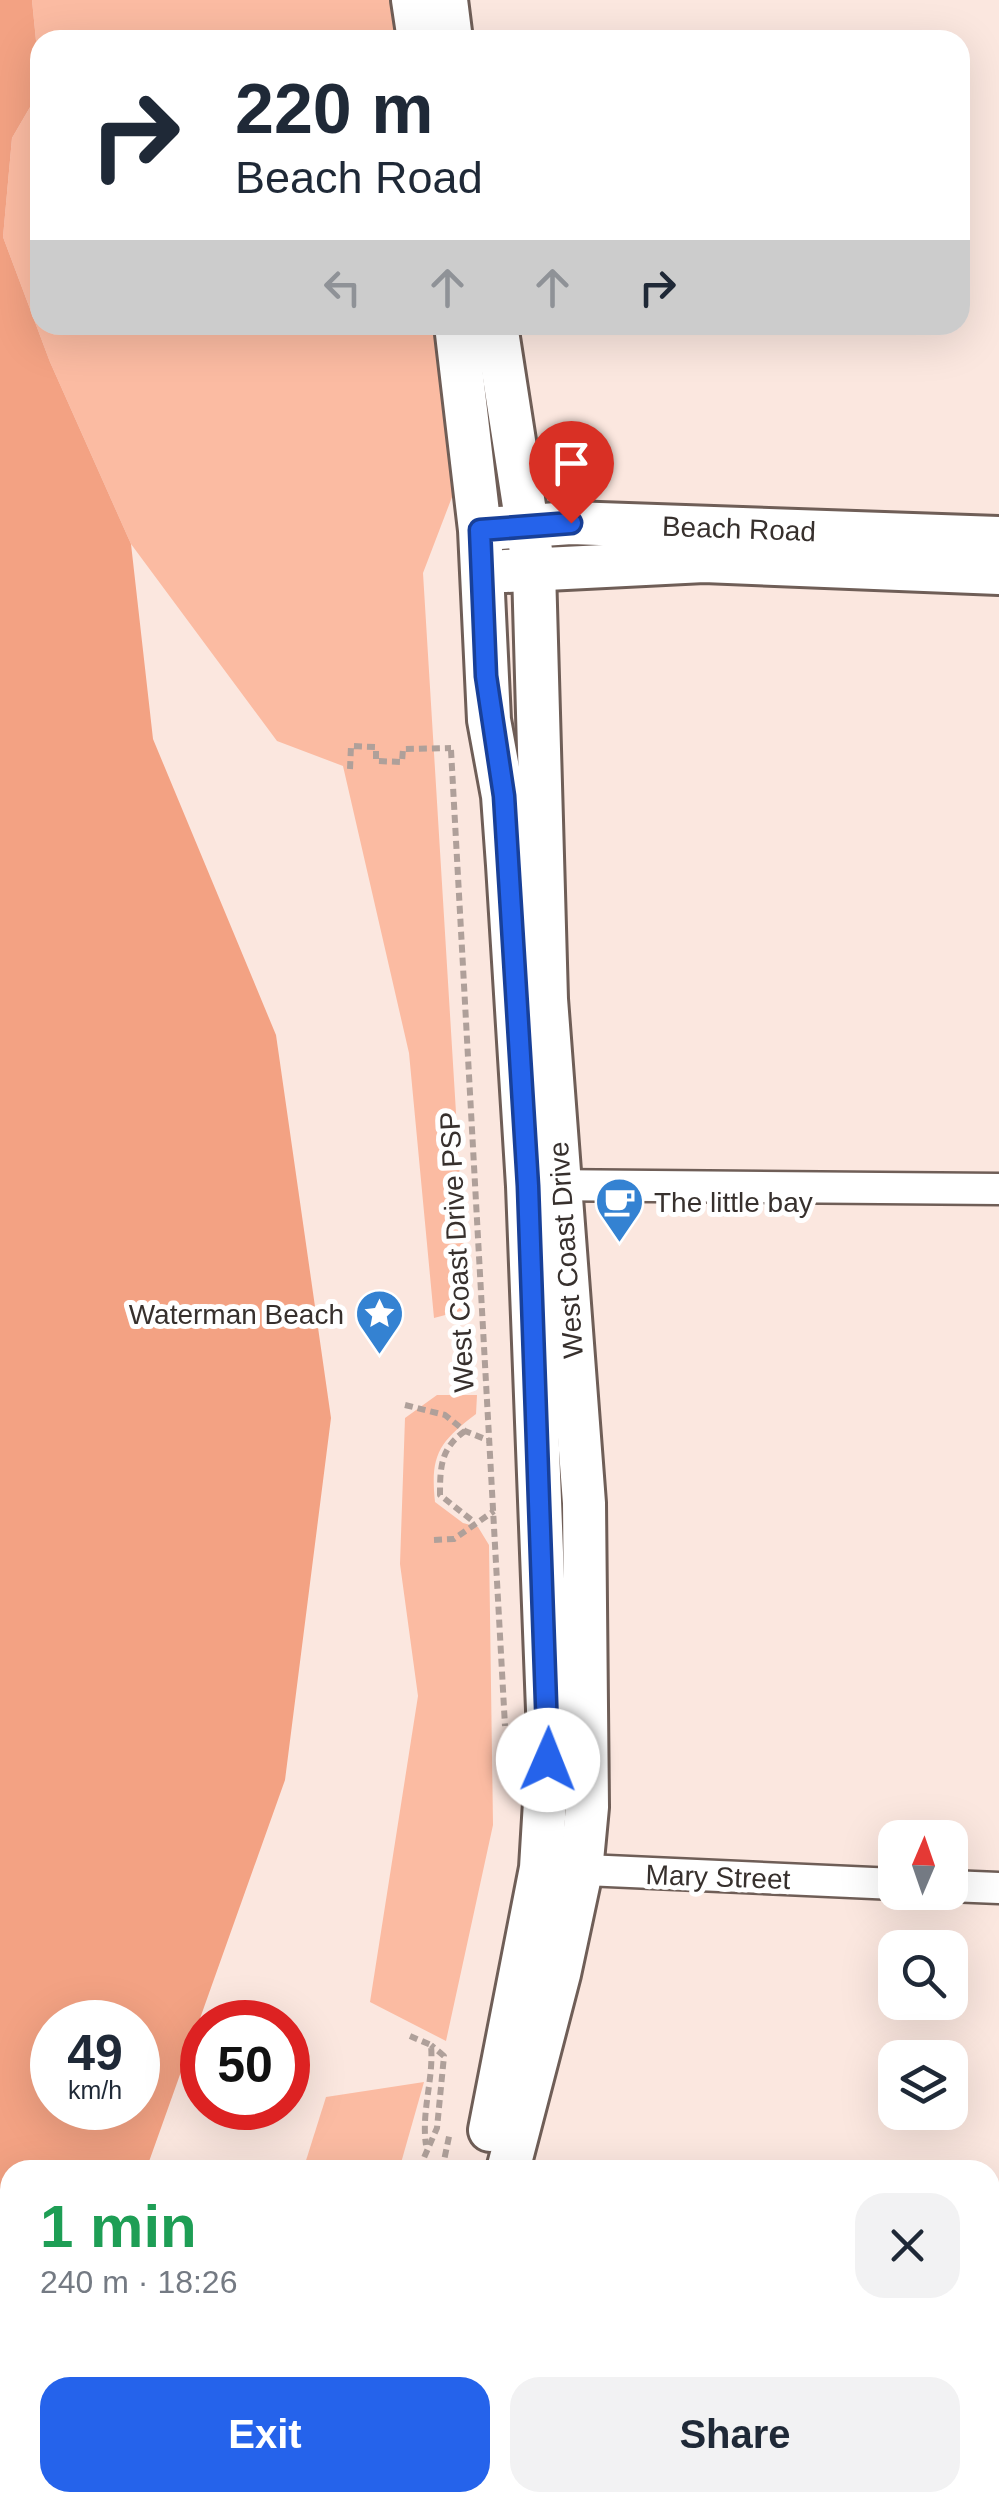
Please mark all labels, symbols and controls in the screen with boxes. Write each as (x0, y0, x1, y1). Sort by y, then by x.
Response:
icon: right (70, 70, 200, 200)
text: 220 m (235, 70, 433, 148)
text: Beach Road (235, 152, 483, 203)
icon: left (315, 260, 370, 315)
icon: ahead (420, 260, 475, 315)
icon: ahead (525, 260, 580, 315)
icon: right (630, 260, 685, 315)
pin (529, 421, 614, 524)
icon: arrive (544, 436, 599, 491)
street label: Beach Road (661, 511, 817, 547)
street label: West Coast Drive PSP (434, 1111, 480, 1393)
street label: West Coast Drive (543, 1141, 589, 1359)
cafe icon: The little bay (593, 1176, 645, 1244)
place label: The little bay (654, 1187, 813, 1218)
place icon: Waterman Beach (353, 1288, 405, 1356)
place label: Waterman Beach (129, 1299, 344, 1330)
position arrow (496, 1708, 600, 1812)
north arrow (878, 1820, 968, 1910)
map controls (878, 1820, 968, 2130)
street label: Mary Street (645, 1859, 791, 1895)
button: search (878, 1930, 968, 2020)
speed limit sign: 50 (180, 2000, 310, 2130)
text: 49 (67, 2025, 123, 2081)
button: layers (878, 2040, 968, 2130)
text: km/h (68, 2076, 122, 2104)
text: 1 min (40, 2193, 197, 2260)
button: close (855, 2193, 960, 2298)
text: 240 m · 18:26 (40, 2264, 237, 2300)
button: Exit (40, 2377, 490, 2492)
button: Share (510, 2377, 960, 2492)

